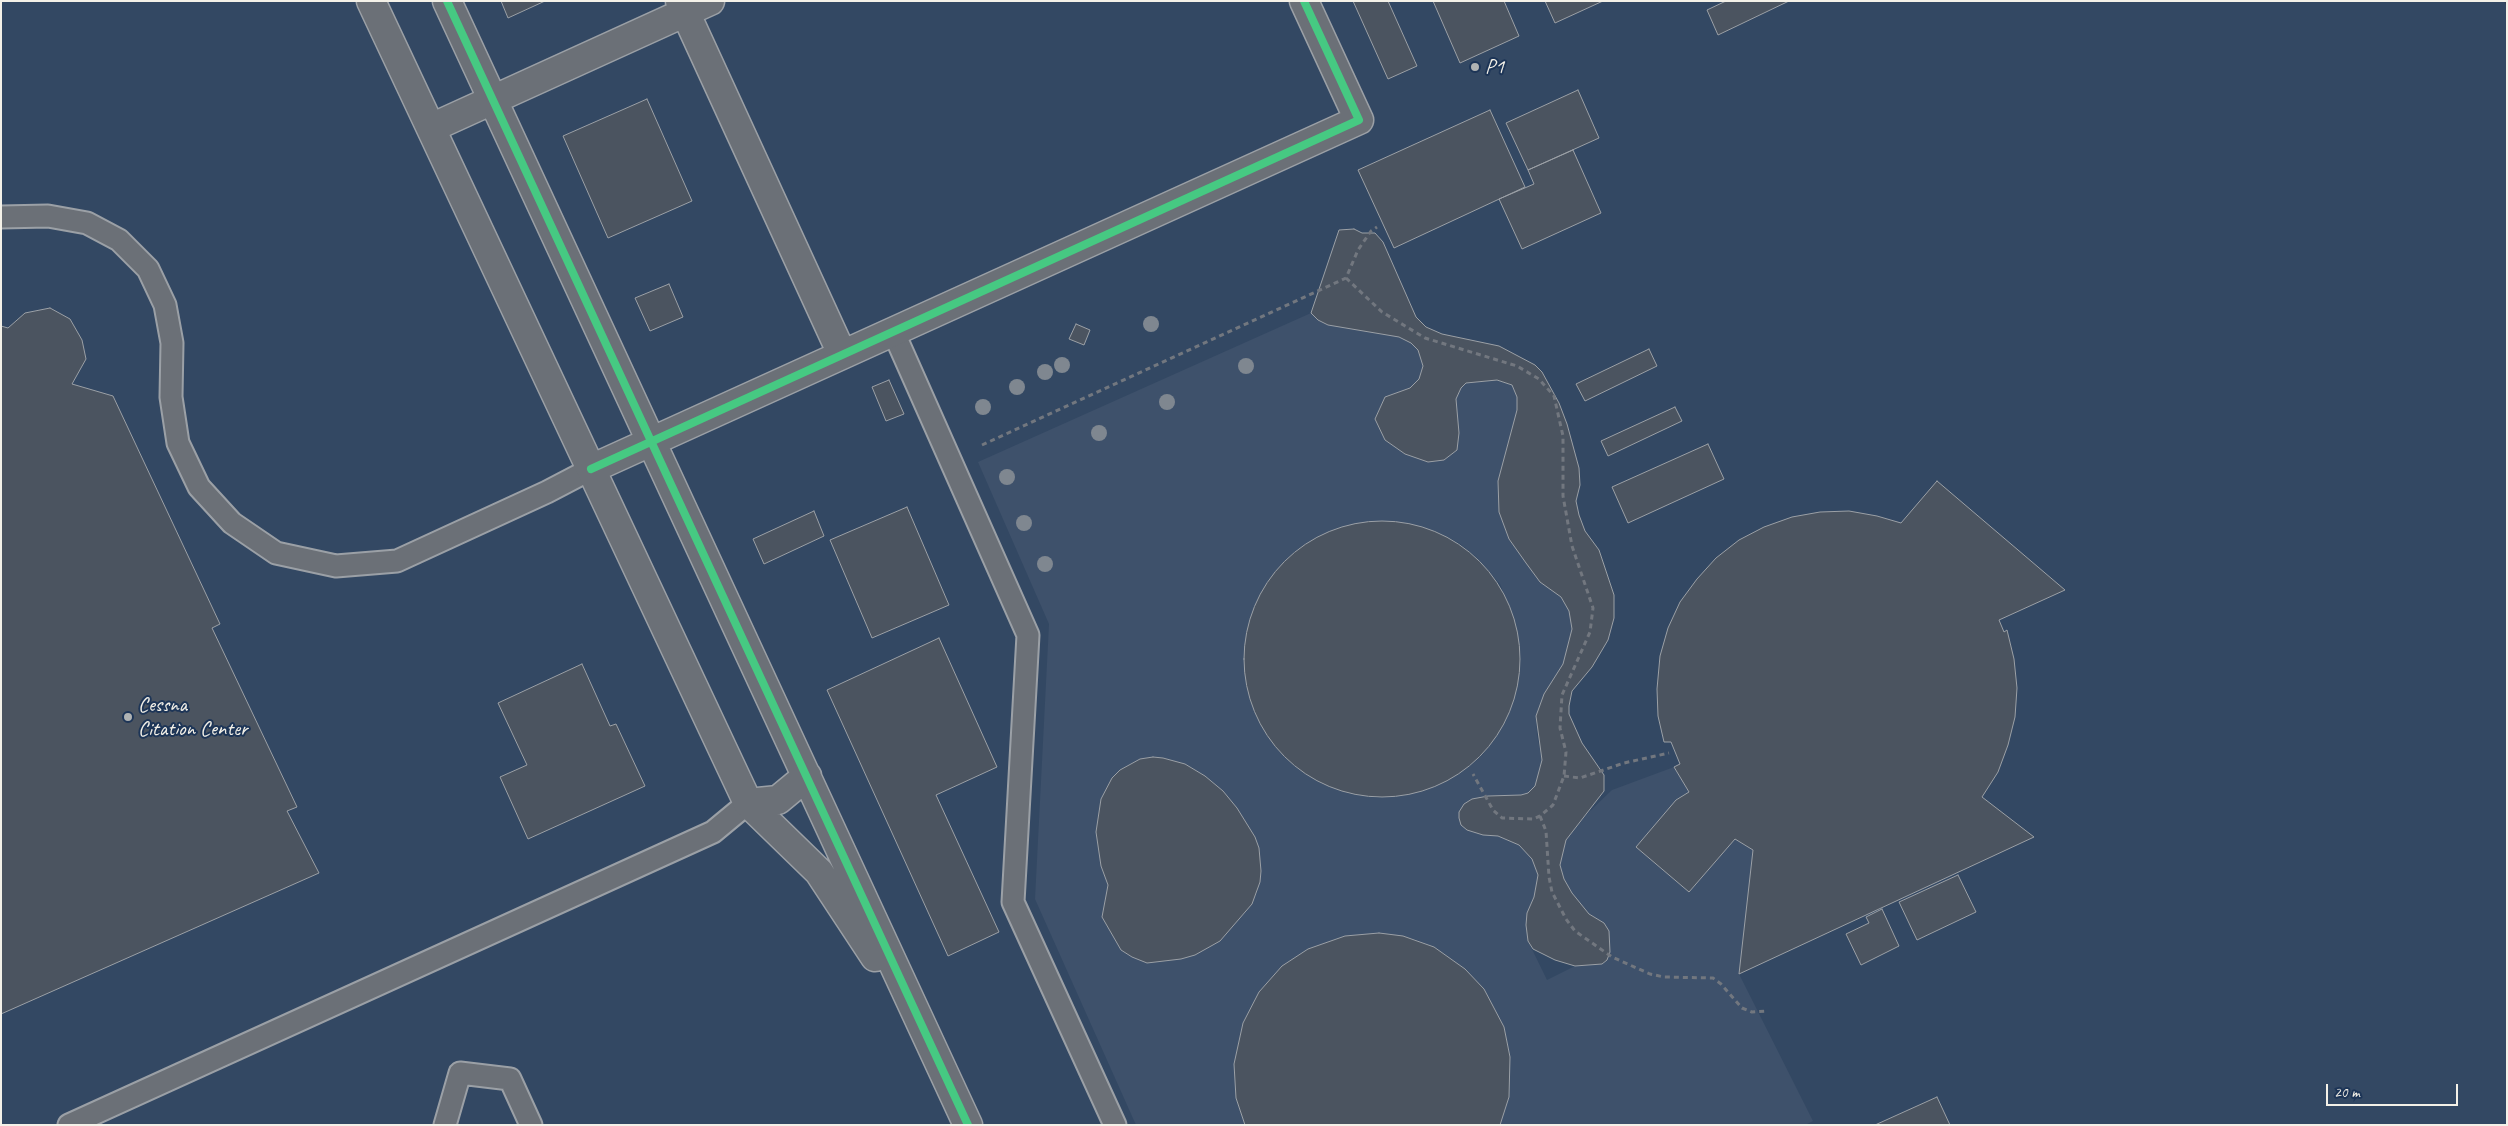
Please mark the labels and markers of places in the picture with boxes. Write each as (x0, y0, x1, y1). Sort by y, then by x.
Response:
place label: P1 (1485, 54, 1504, 80)
marker: P1 (1469, 61, 1481, 73)
place label: Cessna Citation Center (138, 692, 248, 742)
marker: Cessna Citation Center (122, 711, 134, 723)

